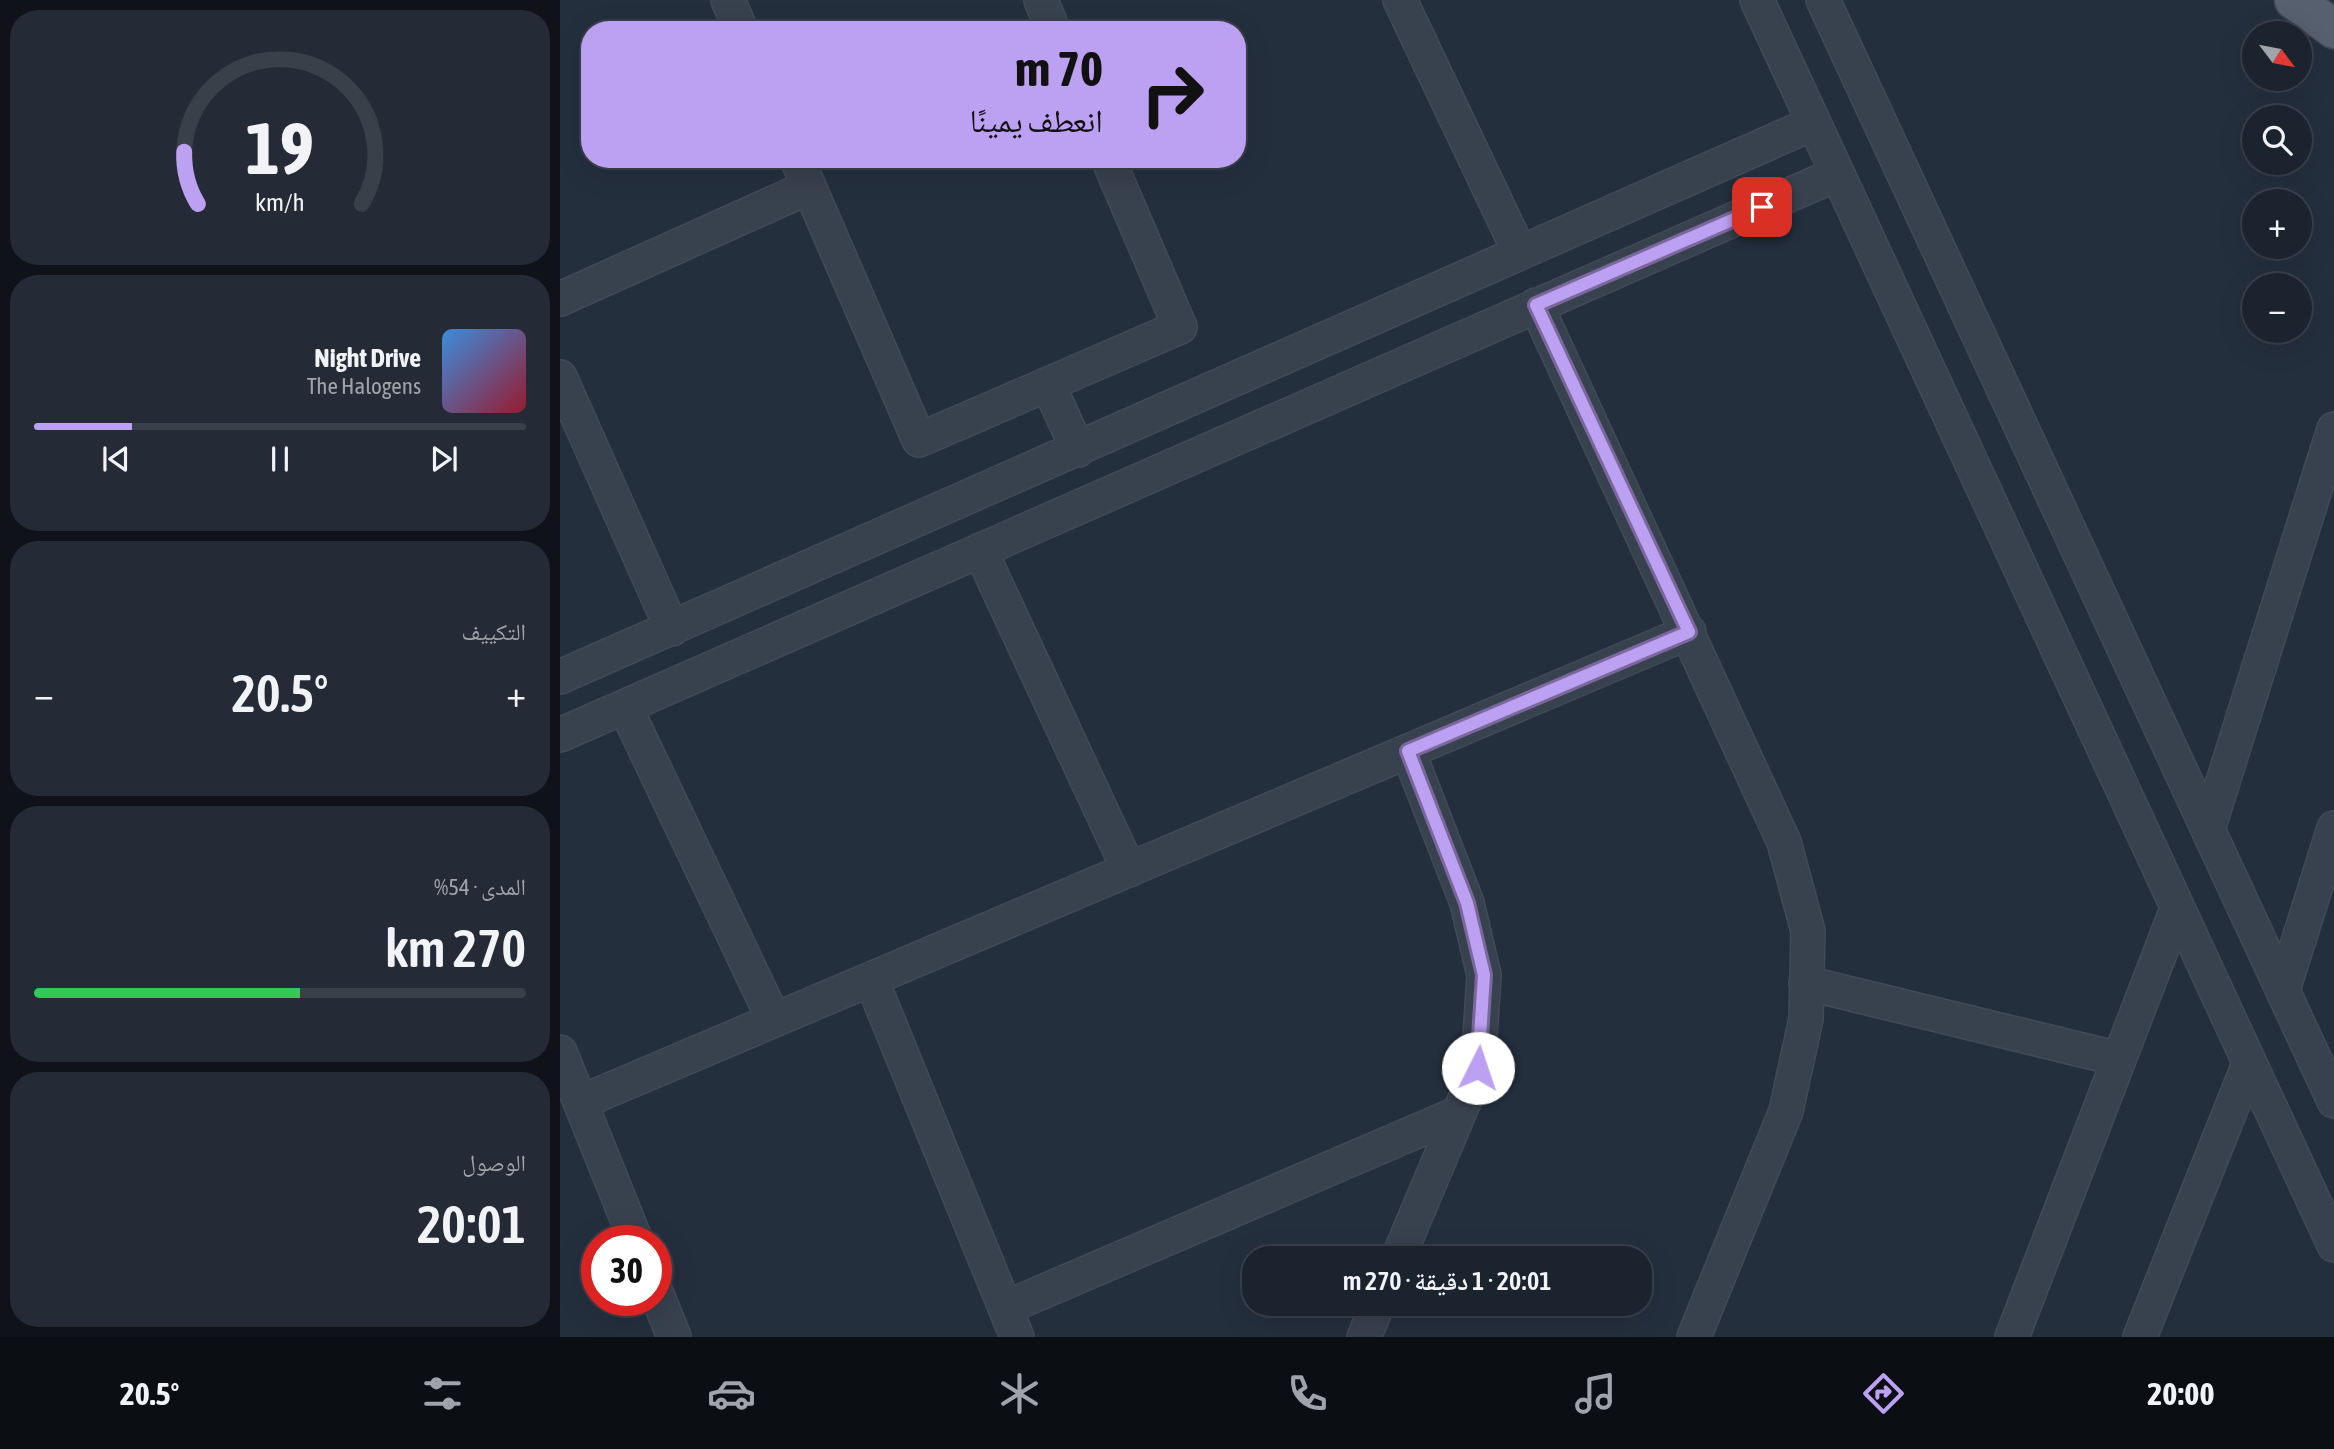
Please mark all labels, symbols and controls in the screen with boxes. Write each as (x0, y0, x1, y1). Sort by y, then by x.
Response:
north arrow (2242, 21, 2312, 91)
map controls (2242, 21, 2312, 343)
text: 70 m (1015, 40, 1103, 96)
icon: right (1127, 49, 1218, 140)
text: انعطف يمينًا (970, 102, 1103, 139)
button: search (2242, 105, 2312, 175)
text: 19 (246, 106, 314, 189)
pin (1732, 177, 1792, 237)
text: km/h (255, 188, 305, 216)
icon: arrive (1743, 188, 1781, 226)
button: + (2242, 189, 2312, 259)
button: − (2242, 273, 2312, 343)
text: Night Drive (314, 343, 421, 373)
text: The Halogens (307, 373, 421, 399)
icon: previous (97, 440, 135, 478)
icon: pause (261, 440, 299, 478)
icon: next (425, 440, 463, 478)
text: التكييف (461, 619, 526, 645)
text: 20.5° (232, 663, 328, 723)
text: − (34, 672, 54, 715)
text: + (506, 672, 526, 715)
text: المدى · 54% (434, 874, 526, 900)
text: 270 km (385, 918, 526, 978)
position arrow (1441, 1031, 1515, 1105)
text: الوصول (462, 1150, 526, 1176)
text: 20:01 (417, 1194, 526, 1254)
speed limit sign: 30 (581, 1225, 672, 1316)
text: 20:01 · 1 دقيقة · 270 m (1343, 1266, 1551, 1296)
icon: filters (418, 1369, 467, 1418)
icon: car (707, 1369, 756, 1418)
icon: climate (995, 1369, 1044, 1418)
icon: phone (1283, 1369, 1332, 1418)
icon: music (1571, 1369, 1620, 1418)
icon: directions (1859, 1369, 1908, 1418)
text: 20.5° (120, 1375, 179, 1412)
text: 20:00 (2147, 1375, 2214, 1412)

